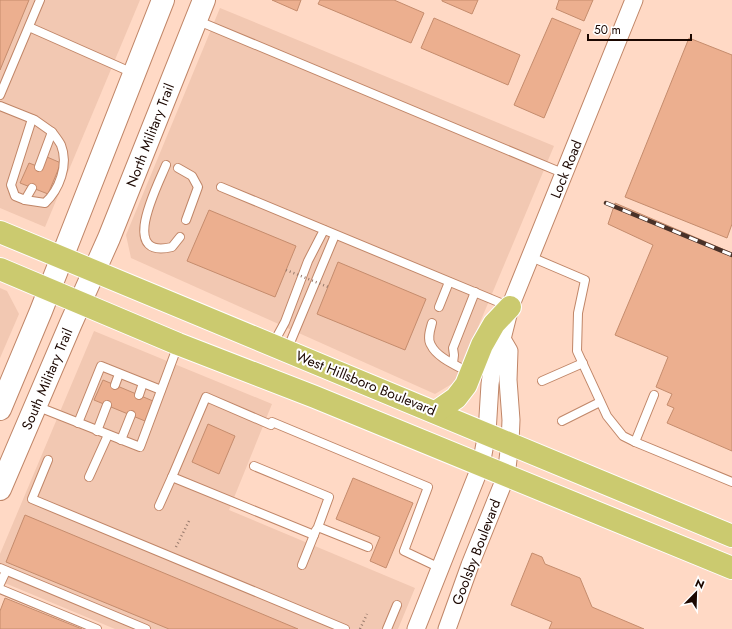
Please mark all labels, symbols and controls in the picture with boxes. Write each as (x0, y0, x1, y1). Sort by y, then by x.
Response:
scale bar (588, 16, 691, 42)
text: 50 m (594, 21, 621, 39)
street label: North Military Trail (121, 80, 179, 190)
street label: Lock Road (545, 137, 587, 201)
street label: South Military Trail (17, 325, 77, 433)
street label: West Hillsboro Boulevard (293, 346, 439, 420)
street label: Goolsby Boulevard (447, 496, 505, 608)
north arrow (676, 573, 716, 613)
text: N (693, 575, 707, 593)

